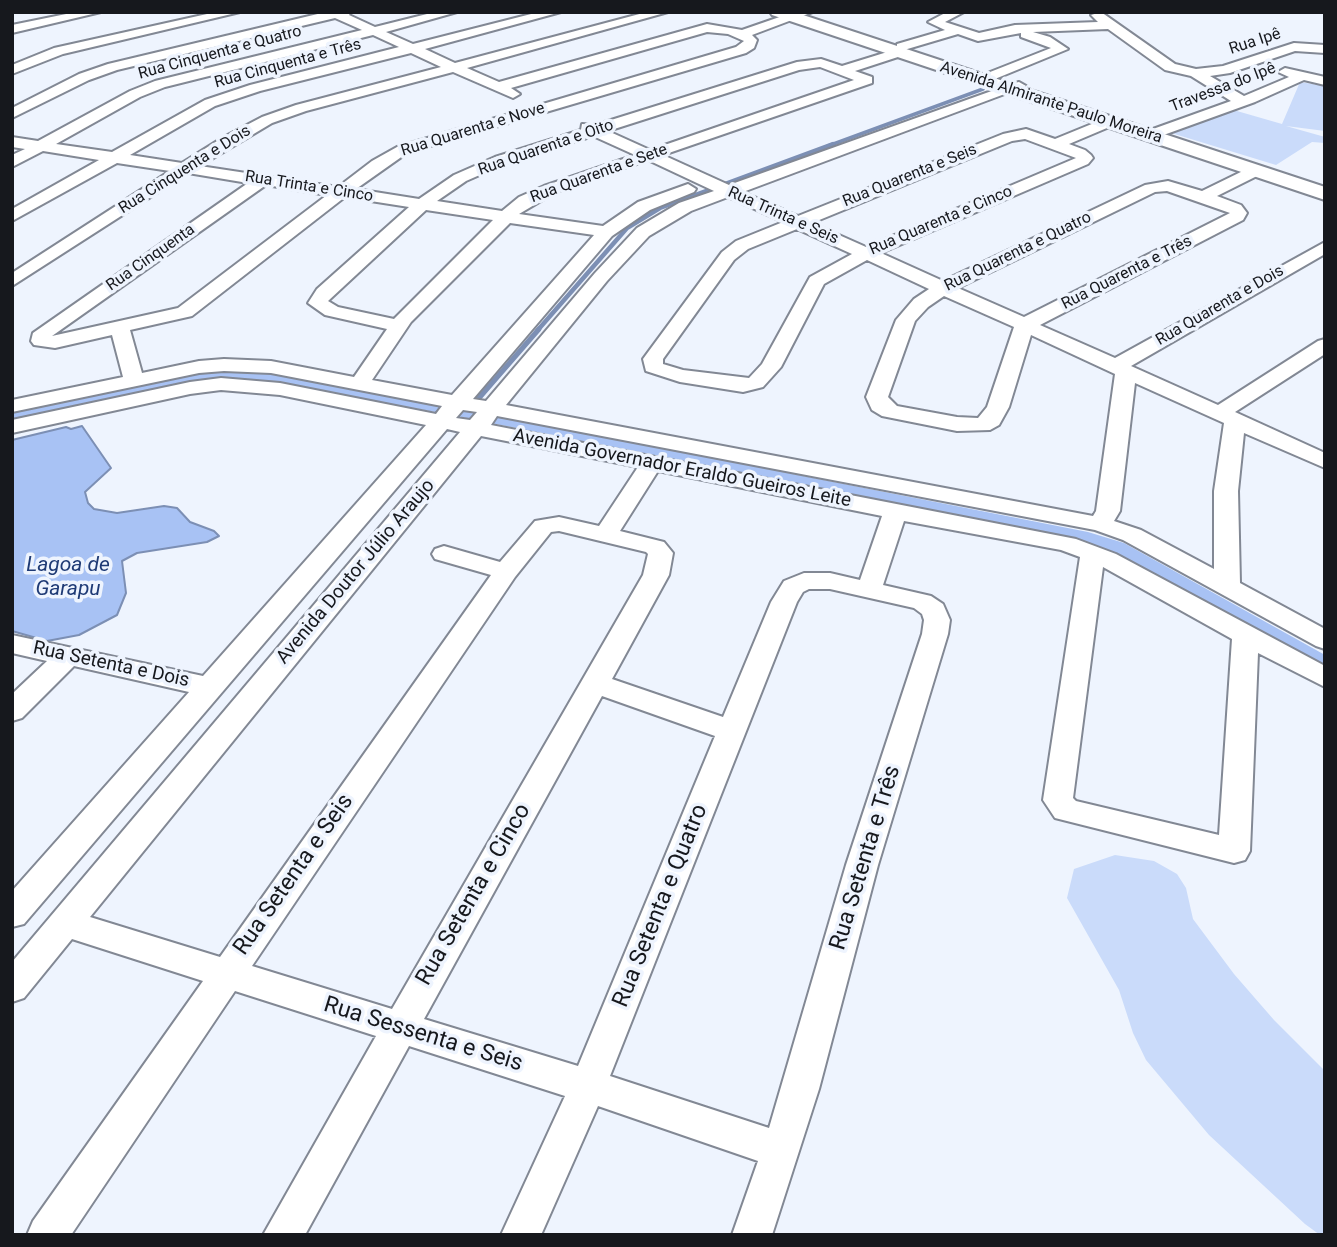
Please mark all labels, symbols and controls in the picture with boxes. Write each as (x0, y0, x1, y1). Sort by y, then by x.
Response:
street label: Rua Cinquenta e Quatro (136, 22, 304, 84)
street label: Rua Ipê (1227, 25, 1283, 59)
street label: Rua Cinquenta e Três (213, 35, 363, 93)
street label: Avenida Almirante Paulo Moreira (938, 58, 1164, 148)
street label: Travessa do Ipê (1167, 59, 1279, 117)
street label: Rua Quarenta e Nove (399, 99, 547, 161)
street label: Rua Quarenta e Oito (476, 116, 616, 180)
street label: Rua Cinquenta e Dois (116, 122, 254, 218)
street label: Rua Quarenta e Sete (528, 140, 670, 208)
street label: Rua Quarenta e Seis (840, 140, 980, 212)
street label: Rua Trinta e Cinco (244, 167, 374, 207)
street label: Rua Quarenta e Cinco (867, 182, 1015, 260)
street label: Rua Trinta e Seis (725, 183, 841, 249)
street label: Rua Quarenta e Quatro (941, 208, 1095, 296)
street label: Rua Cinquenta (103, 220, 199, 296)
street label: Rua Quarenta e Três (1059, 232, 1195, 314)
street label: Rua Quarenta e Dois (1153, 262, 1287, 350)
street label: Avenida Governador Eraldo Gueiros Leite (511, 425, 853, 513)
street label: Avenida Doutor Júlio Araujo (272, 475, 440, 669)
water label: Lagoa de Garapu (26, 553, 110, 603)
street label: Rua Setenta e Dois (31, 637, 191, 693)
street label: Rua Setenta e Três (825, 762, 907, 954)
street label: Rua Setenta e Seis (228, 789, 360, 961)
street label: Rua Setenta e Cinco (411, 799, 537, 991)
street label: Rua Setenta e Quatro (608, 801, 714, 1011)
street label: Rua Sessenta e Seis (320, 992, 526, 1078)

